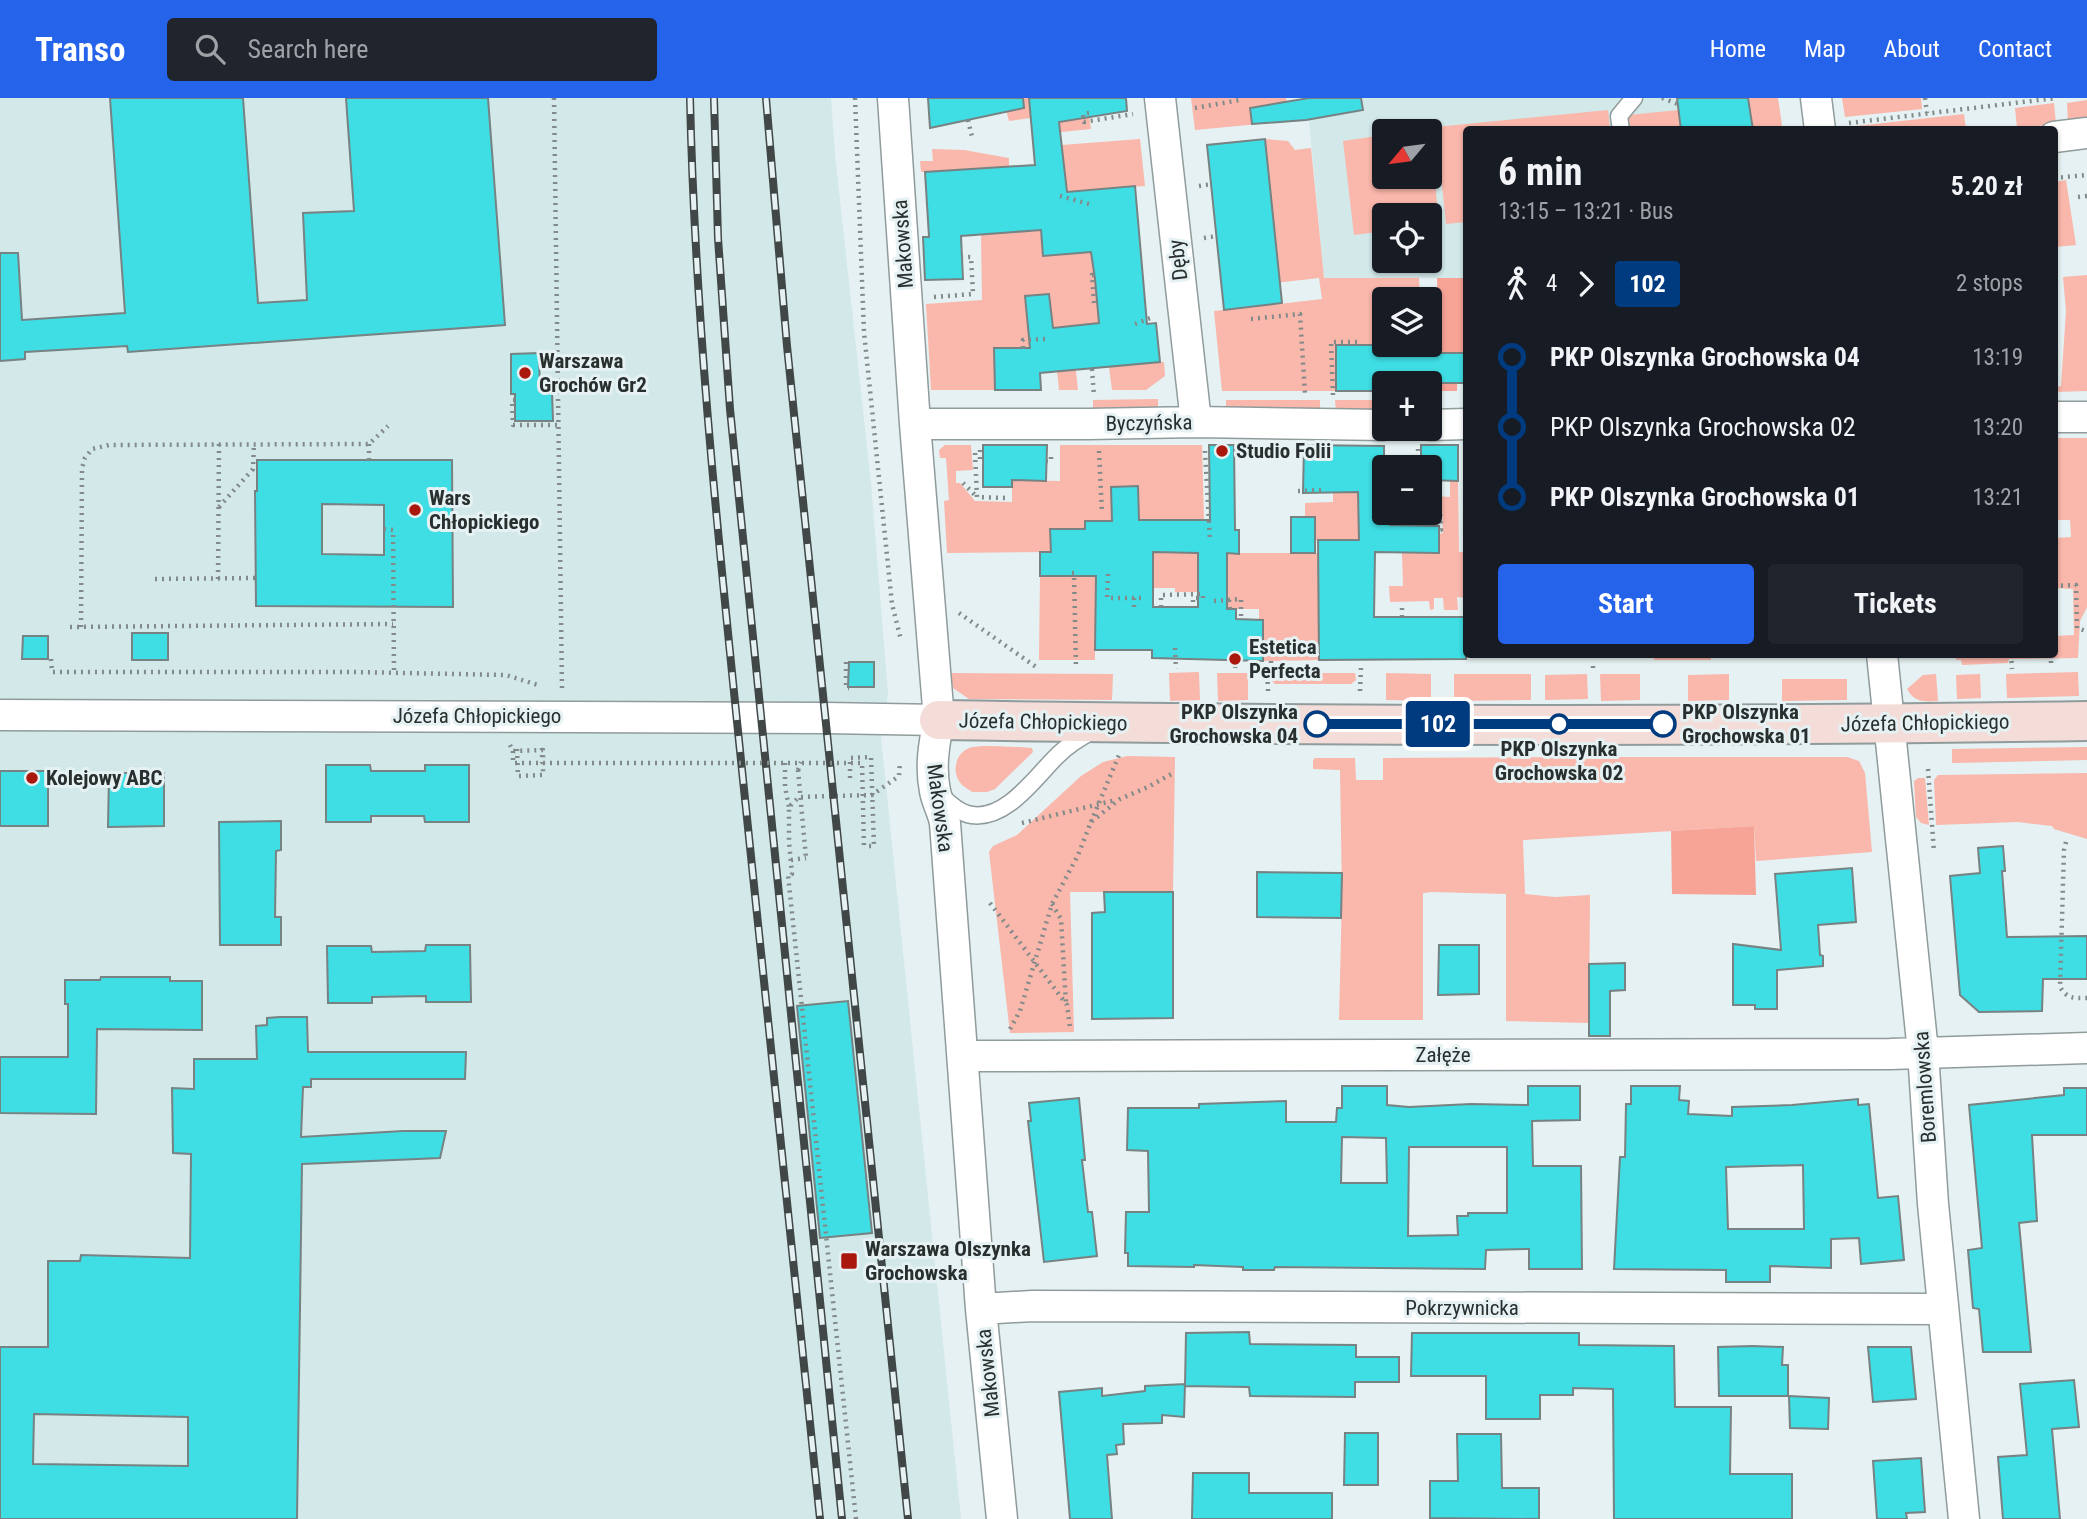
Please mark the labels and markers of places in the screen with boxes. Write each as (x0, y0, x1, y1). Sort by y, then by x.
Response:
place label: Warszawa Grochów Gr2 (539, 349, 647, 397)
marker: Warszawa Grochów Gr2 (517, 365, 533, 381)
place label: Studio Folii (1236, 439, 1331, 463)
marker: Studio Folii (1214, 443, 1230, 459)
place label: Wars Chłopickiego (429, 486, 540, 534)
marker: Wars Chłopickiego (407, 502, 423, 518)
place label: Estetica Perfecta (1249, 635, 1321, 683)
marker: Estetica Perfecta (1227, 651, 1243, 667)
place label: PKP Olszynka Grochowska 04 (1169, 700, 1298, 748)
place label: PKP Olszynka Grochowska 01 (1682, 700, 1811, 748)
marker: PKP Olszynka Grochowska 04 (1304, 711, 1330, 737)
marker: PKP Olszynka Grochowska 01 (1650, 711, 1676, 737)
marker: PKP Olszynka Grochowska 02 (1549, 714, 1569, 734)
place label: PKP Olszynka Grochowska 02 (1495, 737, 1623, 785)
place label: Kolejowy ABC (46, 766, 163, 790)
marker: Kolejowy ABC (24, 770, 40, 786)
place label: Warszawa Olszynka Grochowska (865, 1237, 1031, 1285)
marker: Warszawa Olszynka Grochowska (839, 1251, 859, 1271)

